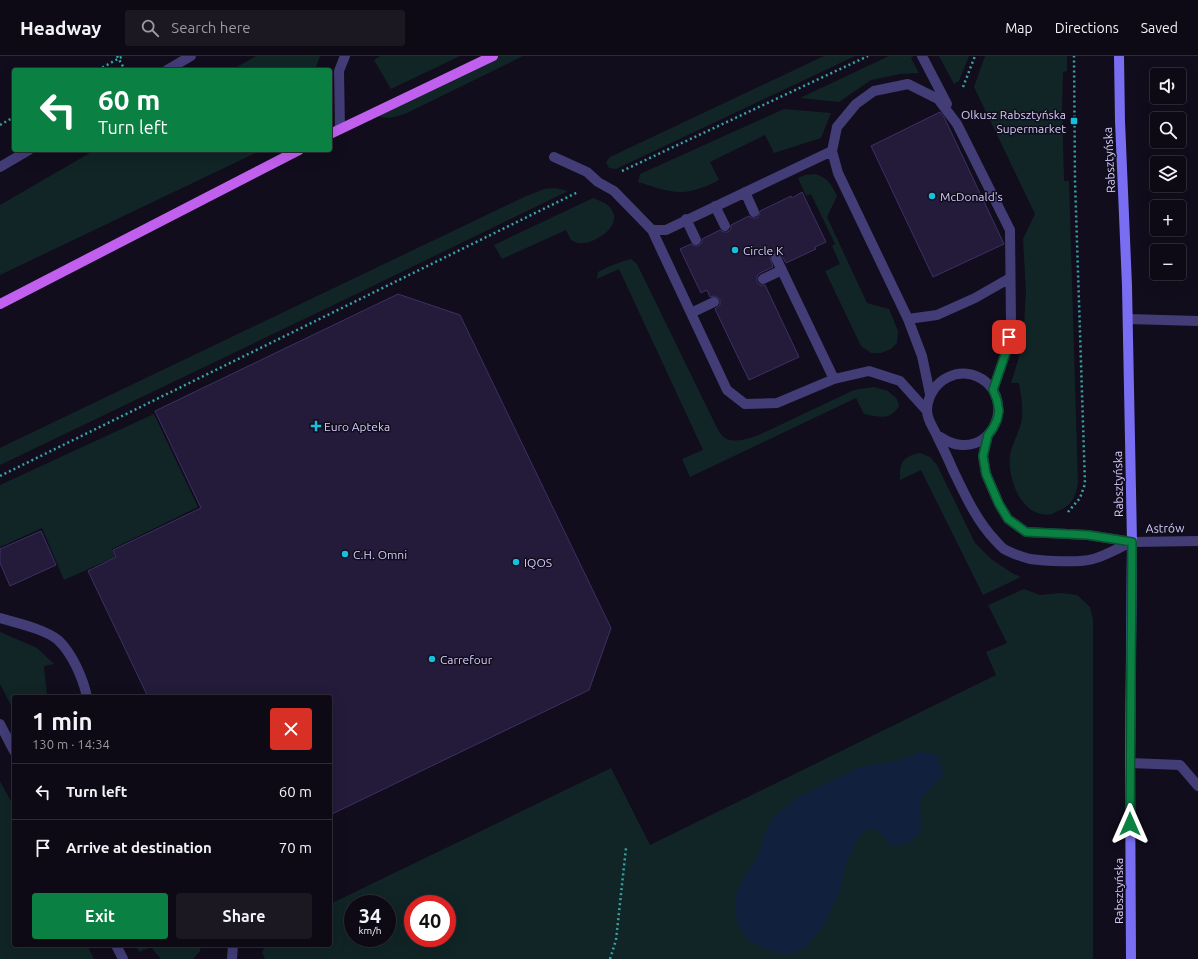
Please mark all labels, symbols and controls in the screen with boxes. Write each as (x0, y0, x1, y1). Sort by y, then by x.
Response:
search box (125, 10, 405, 46)
text: Headway (20, 17, 101, 39)
icon: search (139, 17, 161, 39)
text: Search here (171, 19, 251, 36)
text: Map (1005, 20, 1033, 36)
text: Directions (1055, 20, 1119, 36)
text: Saved (1141, 20, 1178, 36)
map controls (1150, 68, 1186, 280)
button: sound (1150, 68, 1186, 104)
icon: left (32, 84, 84, 136)
text: 60 m (98, 84, 160, 115)
place label: Olkusz Rabsztyńska Supermarket (961, 108, 1066, 135)
button: search (1150, 112, 1186, 148)
marker: Olkusz Rabsztyńska Supermarket (1069, 116, 1079, 126)
text: Turn left (98, 117, 168, 137)
street label: Rabsztyńska (1101, 127, 1117, 193)
button: layers (1150, 156, 1186, 192)
place label: McDonald's (940, 190, 1003, 203)
marker: McDonald's (927, 191, 937, 201)
button: + (1150, 200, 1186, 236)
place label: Circle K (743, 244, 784, 257)
button: − (1150, 244, 1186, 280)
marker: Circle K (730, 245, 740, 255)
pin (992, 320, 1026, 354)
icon: arrive (998, 326, 1020, 348)
place label: Euro Apteka (324, 420, 390, 433)
marker: Euro Apteka (311, 421, 321, 431)
street label: Rabsztyńska (1111, 451, 1125, 517)
street label: Astrów (1146, 521, 1185, 535)
place label: C.H. Omni (353, 548, 407, 561)
marker: C.H. Omni (340, 549, 350, 559)
place label: IQOS (524, 556, 552, 569)
marker: IQOS (511, 557, 521, 567)
place label: Carrefour (440, 653, 493, 666)
marker: Carrefour (427, 654, 437, 664)
text: 1 min (32, 708, 93, 735)
button: close (270, 708, 312, 750)
text: 130 m · 14:34 (32, 737, 110, 751)
icon: left (32, 781, 54, 803)
text: Turn left (66, 783, 127, 800)
text: 60 m (279, 783, 312, 800)
position arrow (1109, 803, 1151, 845)
icon: arrive (32, 837, 54, 859)
text: Arrive at destination (66, 839, 212, 856)
text: 70 m (279, 839, 312, 856)
street label: Rabsztyńska (1112, 858, 1125, 924)
button: Exit (32, 893, 168, 939)
button: Share (176, 893, 312, 939)
speed limit sign: 40 (404, 895, 456, 947)
text: 34 (359, 904, 381, 927)
text: km/h (358, 925, 382, 936)

